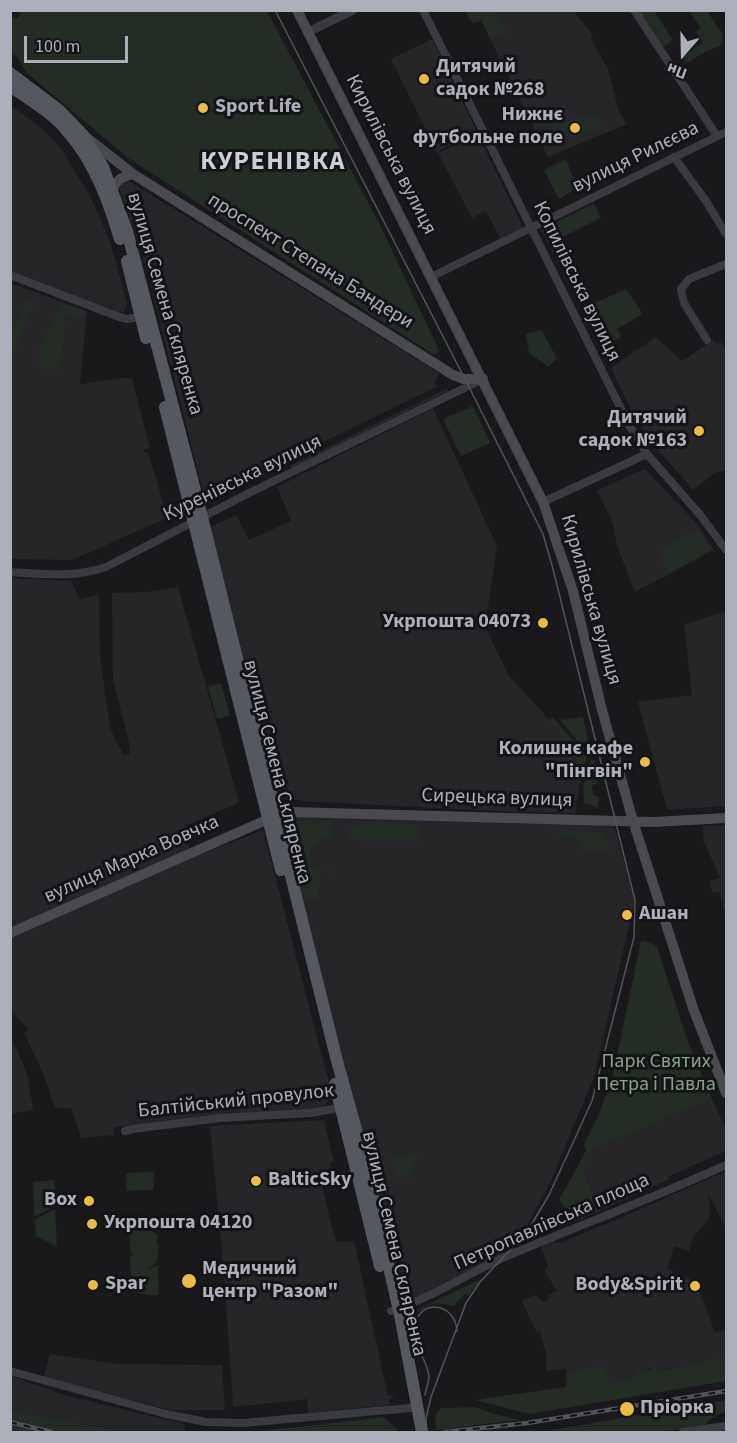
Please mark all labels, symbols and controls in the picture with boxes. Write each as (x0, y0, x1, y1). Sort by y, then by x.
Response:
scale bar (27, 24, 130, 62)
north arrow (653, 24, 713, 84)
text: 100 m (35, 34, 80, 59)
place label: Дитячий садок №268 (436, 56, 544, 103)
text: Пн (664, 57, 690, 85)
street label: Кирилівська вулиця (339, 71, 441, 239)
marker: Дитячий садок №268 (417, 72, 431, 86)
place label: Sport Life (215, 96, 301, 120)
marker: Sport Life (196, 101, 210, 115)
place label: Нижнє футбольне поле (413, 104, 563, 151)
street label: вулиця Рилєєва (569, 117, 703, 199)
marker: Нижнє футбольне поле (568, 121, 582, 135)
district label: КУРЕНІВКА (200, 147, 346, 179)
street label: проспект Степана Бандери (203, 189, 417, 335)
street label: вулиця Семена Скляренка (121, 190, 207, 418)
street label: Копилівська вулиця (527, 198, 625, 366)
place label: Дитячий садок №163 (579, 407, 687, 454)
marker: Дитячий садок №163 (692, 424, 706, 438)
street label: Куренівська вулиця (160, 430, 326, 528)
street label: Кирилівська вулиця (554, 512, 626, 688)
place label: Укрпошта 04073 (383, 611, 531, 635)
marker: Укрпошта 04073 (536, 616, 550, 630)
street label: вулиця Семена Скляренка (237, 657, 315, 887)
place label: Колишнє кафе "Пінгвін" (499, 738, 633, 785)
marker: Колишнє кафе "Пінгвін" (638, 755, 652, 769)
street label: Сирецька вулиця (421, 784, 573, 814)
street label: вулиця Марка Вовчка (41, 811, 223, 909)
place label: Ашан (639, 903, 689, 927)
marker: Ашан (620, 908, 634, 922)
park label: Парк Святих Петра і Павла (596, 1051, 716, 1098)
street label: Балтійський провулок (137, 1080, 335, 1124)
street label: вулиця Семена Скляренка (355, 1129, 431, 1359)
place label: BalticSky (268, 1169, 351, 1193)
street label: Петропавлівська площа (451, 1169, 653, 1277)
marker: BalticSky (249, 1174, 263, 1188)
place label: Box (44, 1189, 77, 1213)
marker: Box (82, 1194, 96, 1208)
place label: Укрпошта 04120 (104, 1212, 252, 1236)
marker: Укрпошта 04120 (85, 1217, 99, 1231)
place label: Медичний центр "Разом" (202, 1258, 338, 1305)
marker: Медичний центр "Разом" (180, 1272, 198, 1290)
place label: Spar (105, 1273, 146, 1297)
place label: Body&Spirit (575, 1274, 683, 1298)
marker: Spar (86, 1278, 100, 1292)
marker: Body&Spirit (688, 1279, 702, 1293)
place label: Пріорка (640, 1397, 714, 1421)
marker: Пріорка (618, 1400, 636, 1418)

